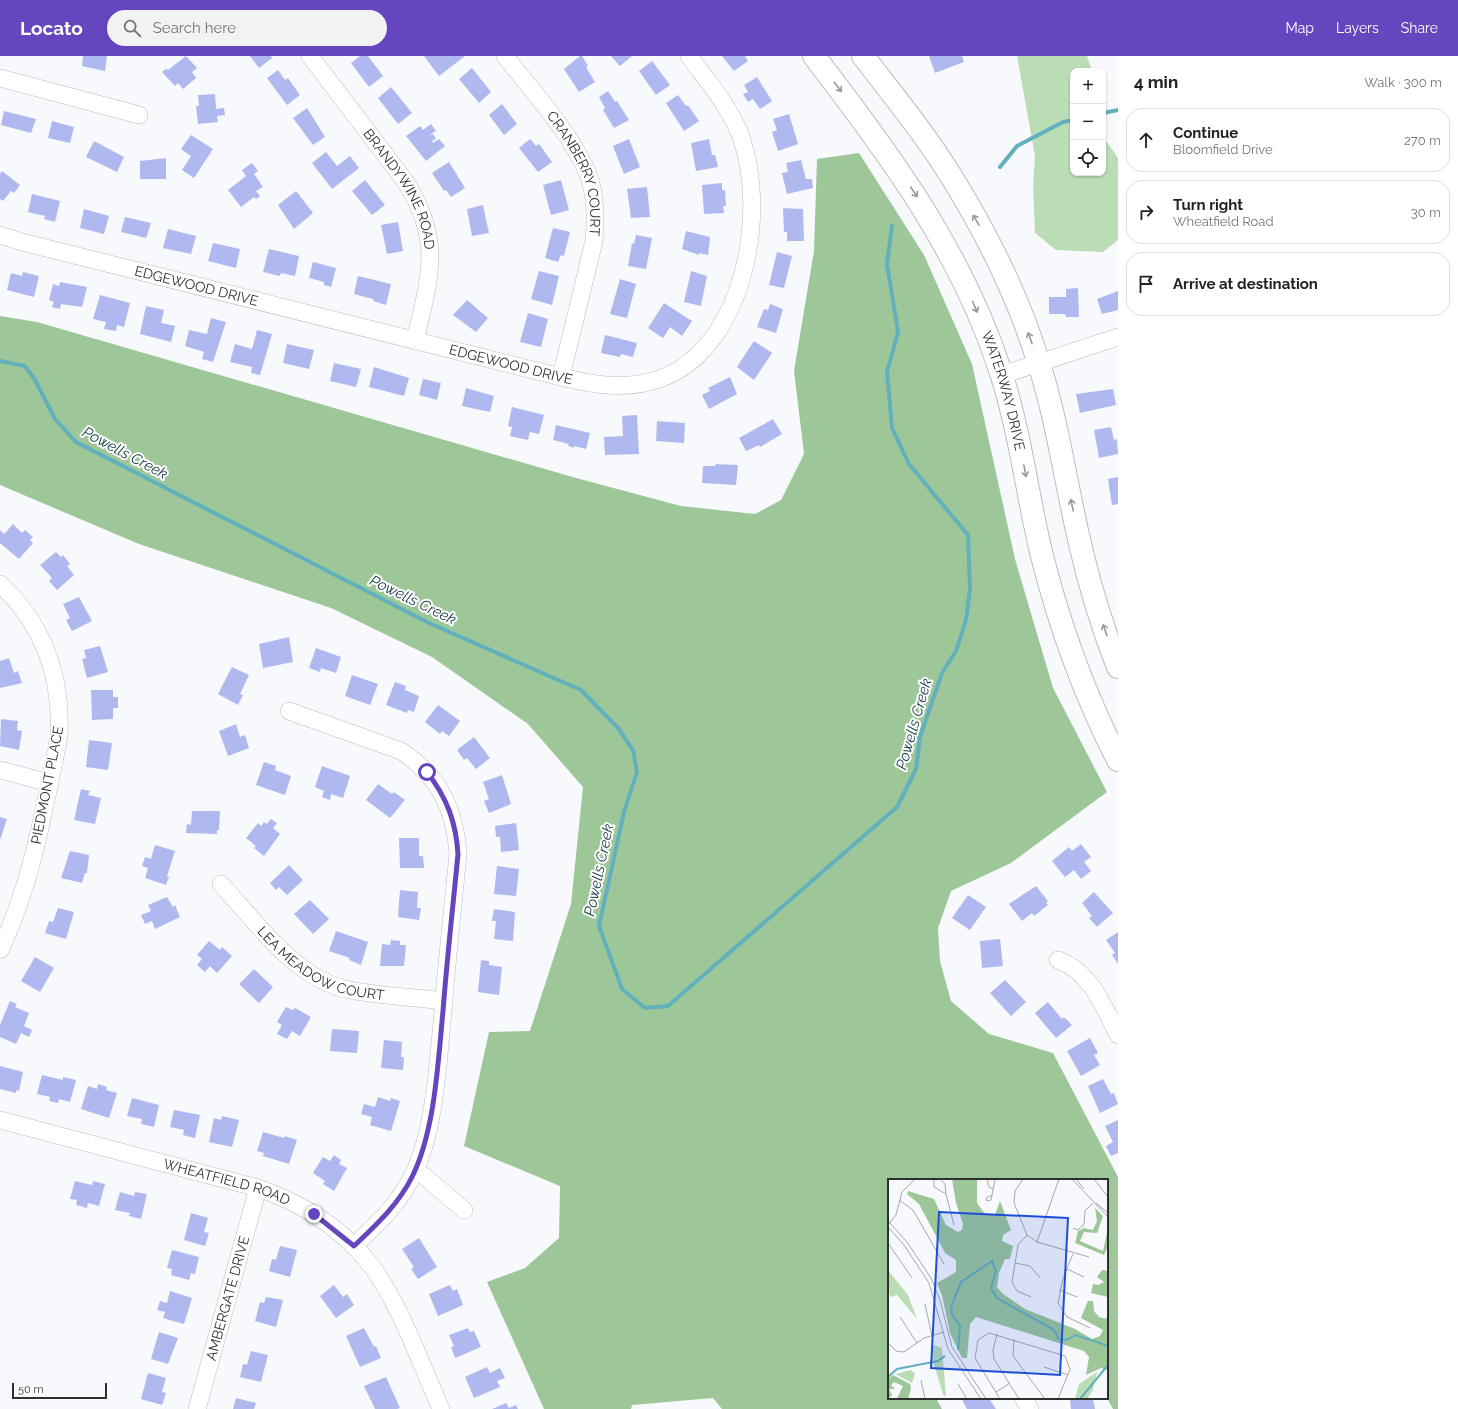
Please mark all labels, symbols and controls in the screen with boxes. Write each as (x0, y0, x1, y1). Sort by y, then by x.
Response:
search box (107, 10, 387, 46)
text: Locato (20, 17, 83, 39)
icon: search (121, 17, 143, 39)
text: Search here (153, 19, 236, 37)
text: Map (1286, 20, 1314, 36)
text: Layers (1336, 20, 1379, 36)
text: Share (1401, 20, 1438, 36)
map controls (1070, 68, 1106, 176)
button: + (1070, 68, 1106, 104)
text: 4 min (1134, 72, 1178, 92)
text: Walk · 300 m (1364, 75, 1442, 90)
one-way arrow (834, 81, 842, 92)
button: − (1070, 104, 1106, 140)
street label: CRANBERRY COURT (544, 108, 603, 237)
text: Continue (1173, 124, 1238, 142)
street label: BRANDYWINE ROAD (360, 126, 438, 250)
icon: ahead (1135, 129, 1157, 151)
text: 270 m (1404, 133, 1441, 148)
button: locate (1070, 140, 1106, 176)
text: Bloomfield Drive (1173, 142, 1273, 157)
one-way arrow (910, 186, 918, 197)
text: Turn right (1173, 196, 1243, 214)
icon: right (1135, 201, 1157, 223)
text: 30 m (1411, 205, 1441, 220)
one-way arrow (972, 214, 980, 226)
text: Wheatfield Road (1173, 214, 1274, 229)
street label: EDGEWOOD DRIVE (133, 263, 260, 309)
icon: arrive (1135, 273, 1157, 295)
text: Arrive at destination (1173, 275, 1318, 293)
one-way arrow (972, 300, 979, 312)
street label: WATERWAY DRIVE (979, 329, 1028, 452)
one-way arrow (1026, 332, 1034, 344)
street label: EDGEWOOD DRIVE (447, 341, 574, 387)
water label: Powells Creek (79, 423, 171, 483)
one-way arrow (1022, 464, 1030, 477)
one-way arrow (1068, 499, 1076, 512)
water label: Powells Creek (367, 571, 459, 629)
one-way arrow (1101, 624, 1108, 637)
water label: Powells Creek (892, 676, 936, 772)
street label: PIEDMONT PLACE (28, 725, 66, 845)
route start (418, 763, 436, 781)
water label: Powells Creek (580, 822, 618, 918)
street label: LEA MEADOW COURT (254, 923, 386, 1003)
street label: WHEATFIELD ROAD (162, 1155, 293, 1208)
inset map (888, 1179, 1108, 1399)
route end (305, 1205, 323, 1223)
street label: AMBERGATE DRIVE (203, 1234, 252, 1362)
scale bar (12, 1381, 107, 1400)
text: 50 m (18, 1383, 44, 1396)

